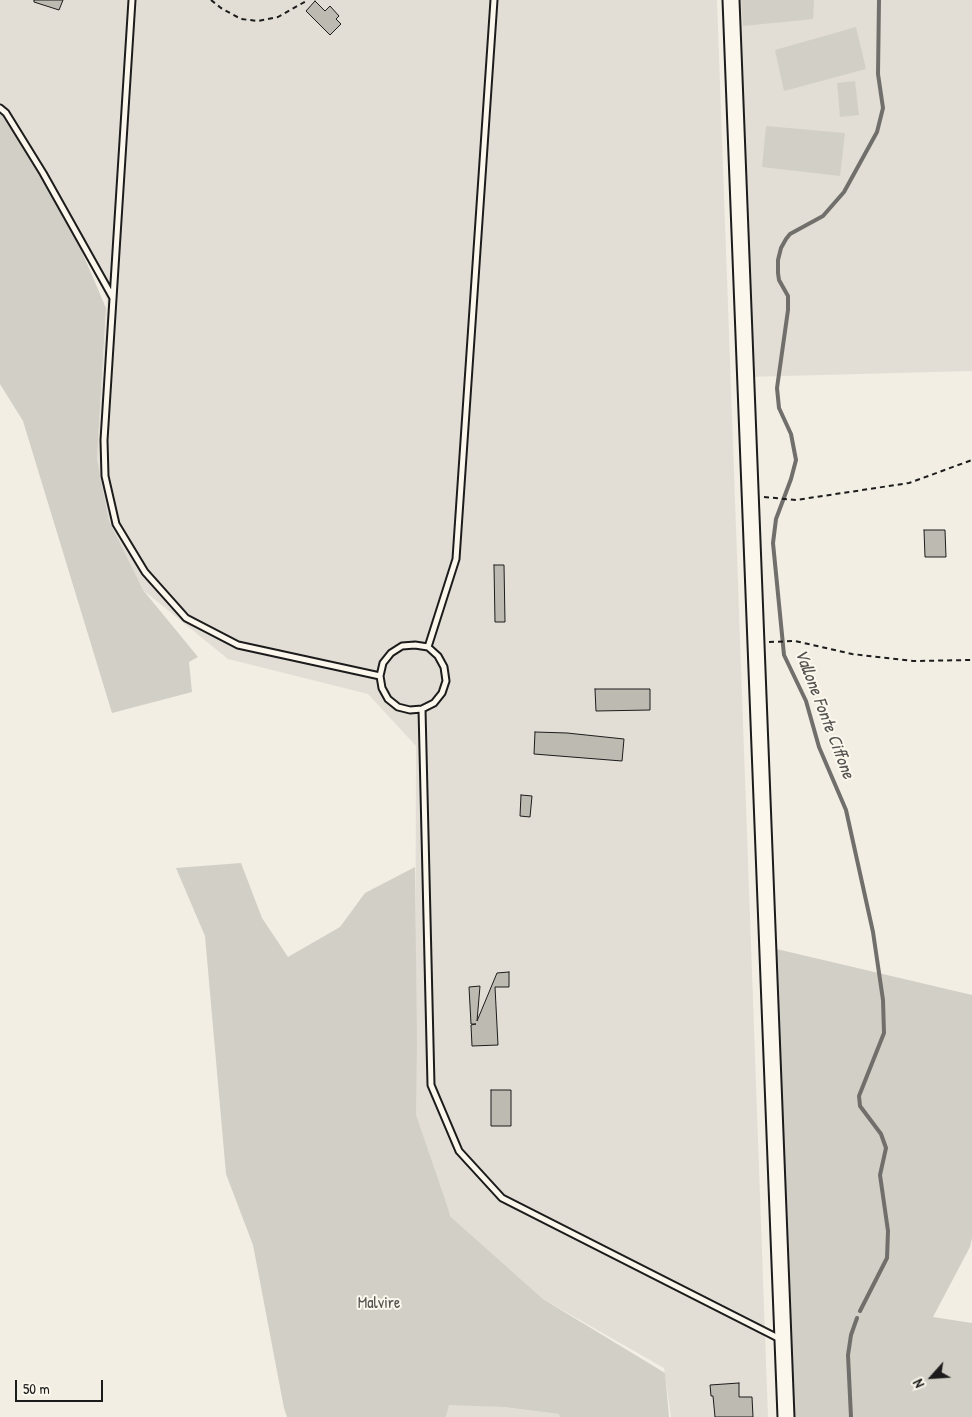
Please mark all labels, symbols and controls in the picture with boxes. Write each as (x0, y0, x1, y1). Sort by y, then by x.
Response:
water label: Vallone Fonte Ciffone (789, 646, 859, 782)
park label: Malvire (358, 1294, 400, 1314)
north arrow (907, 1352, 957, 1402)
scale bar (18, 1370, 105, 1402)
text: N (908, 1376, 928, 1391)
text: 50 m (23, 1378, 50, 1399)

